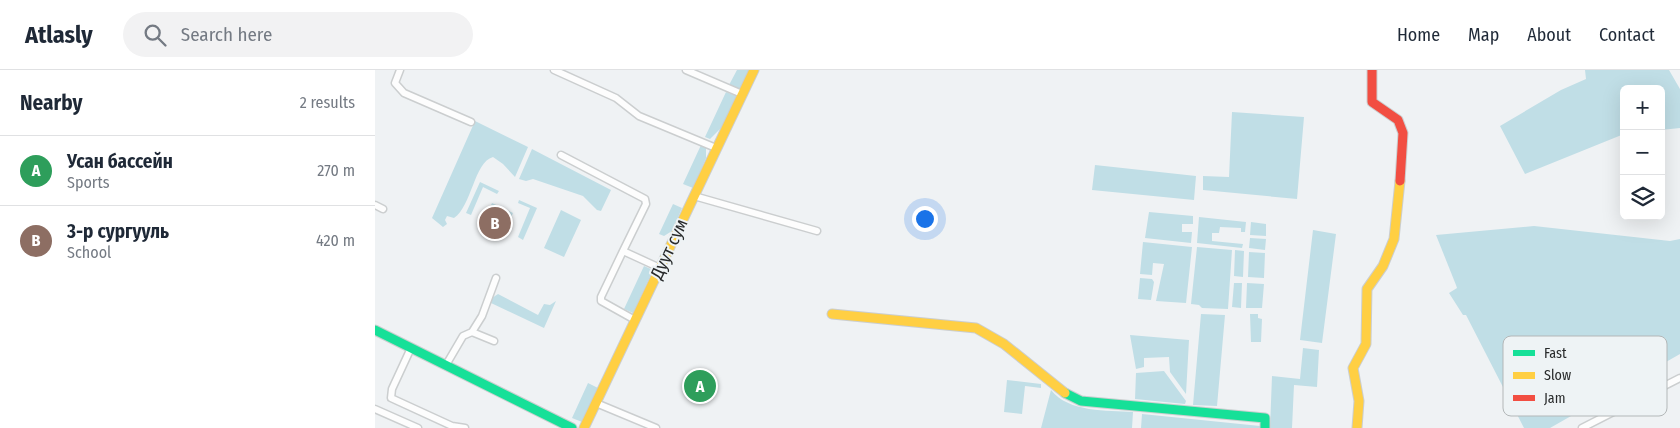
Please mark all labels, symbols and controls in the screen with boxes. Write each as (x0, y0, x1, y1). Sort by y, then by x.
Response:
search box (123, 12, 473, 57)
text: Atlasly (25, 21, 93, 49)
icon: search (141, 21, 169, 49)
text: Search here (181, 23, 272, 46)
text: Home (1397, 24, 1440, 46)
text: Map (1468, 24, 1499, 46)
text: About (1527, 24, 1571, 46)
text: Contact (1599, 24, 1655, 46)
map controls (1620, 85, 1665, 220)
button: + (1620, 85, 1665, 130)
text: Nearby (20, 90, 82, 116)
text: 2 results (300, 93, 355, 112)
button: − (1620, 130, 1665, 175)
text: Усан бассейн (67, 150, 173, 173)
text: A (32, 161, 40, 180)
text: 270 m (317, 161, 355, 180)
text: Sports (67, 173, 110, 192)
button: layers (1620, 175, 1665, 220)
pin: B (479, 204, 511, 242)
your location (912, 206, 938, 232)
street label: Дуут сум (645, 215, 693, 284)
text: 3-р сургууль (67, 220, 169, 243)
text: B (32, 231, 40, 250)
text: 420 m (316, 231, 355, 250)
text: School (67, 243, 111, 262)
legend (1503, 336, 1667, 416)
text: Fast (1544, 345, 1567, 362)
pin: A (684, 367, 716, 405)
text: Slow (1544, 367, 1571, 384)
text: Jam (1544, 390, 1565, 407)

